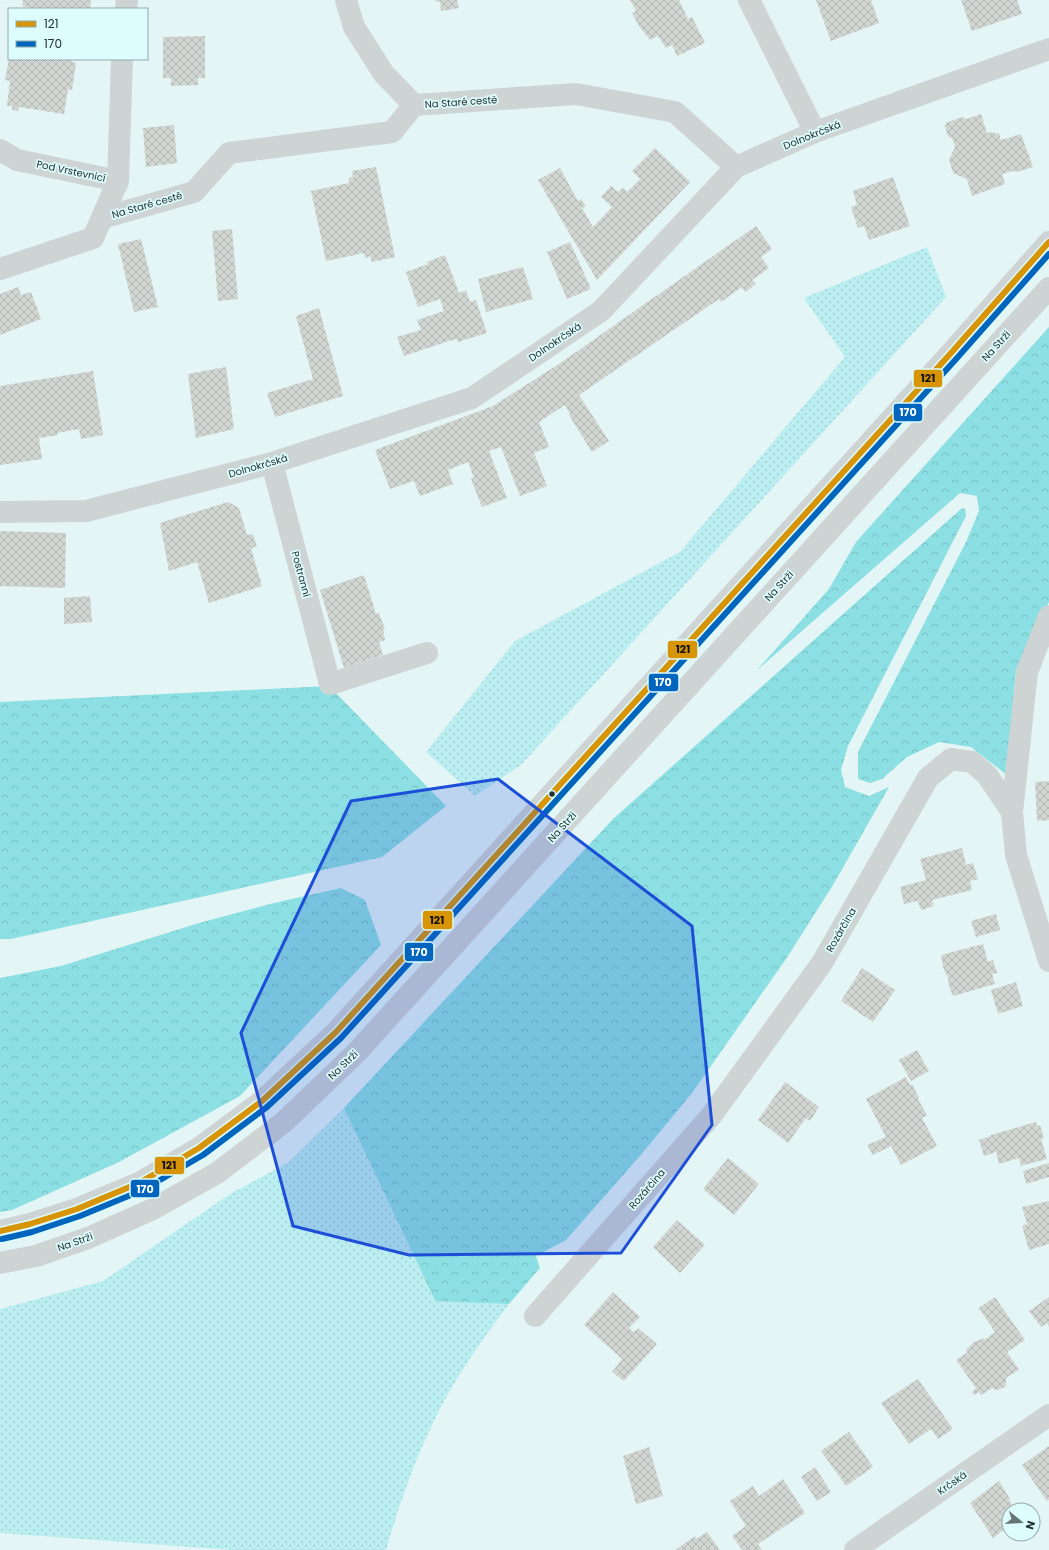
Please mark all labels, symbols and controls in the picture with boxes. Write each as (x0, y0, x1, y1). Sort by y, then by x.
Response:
legend (8, 8, 148, 60)
text: 121 (44, 15, 59, 32)
text: 170 (44, 35, 62, 52)
street label: Na Staré cestě (424, 92, 498, 112)
street label: Dolnokrčská (781, 117, 843, 153)
street label: Pod Vrstevnicí (35, 156, 107, 186)
street label: Na Staré cestě (110, 188, 184, 222)
street label: Dolnokrčská (526, 319, 584, 365)
street label: Na Strži (978, 327, 1014, 365)
line badge: 121 (913, 369, 943, 388)
text: 121 (921, 370, 935, 386)
line badge: 170 (893, 403, 923, 422)
text: 170 (899, 404, 917, 420)
street label: Dolnokrčská (227, 450, 289, 482)
street label: Postranní (288, 549, 314, 599)
street label: Na Strži (761, 567, 797, 605)
line badge: 121 (667, 640, 698, 659)
text: 121 (676, 641, 690, 657)
line badge: 170 (648, 673, 679, 692)
text: 170 (654, 674, 672, 690)
unlabelled marker (547, 789, 557, 799)
street label: Na Strži (544, 808, 580, 846)
street label: Rozárčina (822, 905, 860, 955)
line badge: 121 (422, 910, 453, 930)
text: 121 (430, 912, 444, 928)
line badge: 170 (404, 942, 434, 962)
text: 170 (410, 944, 428, 960)
street label: Na Strži (325, 1047, 361, 1083)
line badge: 121 (154, 1156, 185, 1175)
text: 121 (162, 1157, 176, 1173)
street label: Rozárčina (625, 1166, 669, 1212)
line badge: 170 (130, 1179, 160, 1198)
text: 170 (136, 1181, 154, 1197)
street label: Na Strži (55, 1229, 95, 1255)
street label: Krčská (934, 1467, 970, 1499)
north arrow (1001, 1502, 1041, 1542)
text: N (1022, 1519, 1039, 1532)

